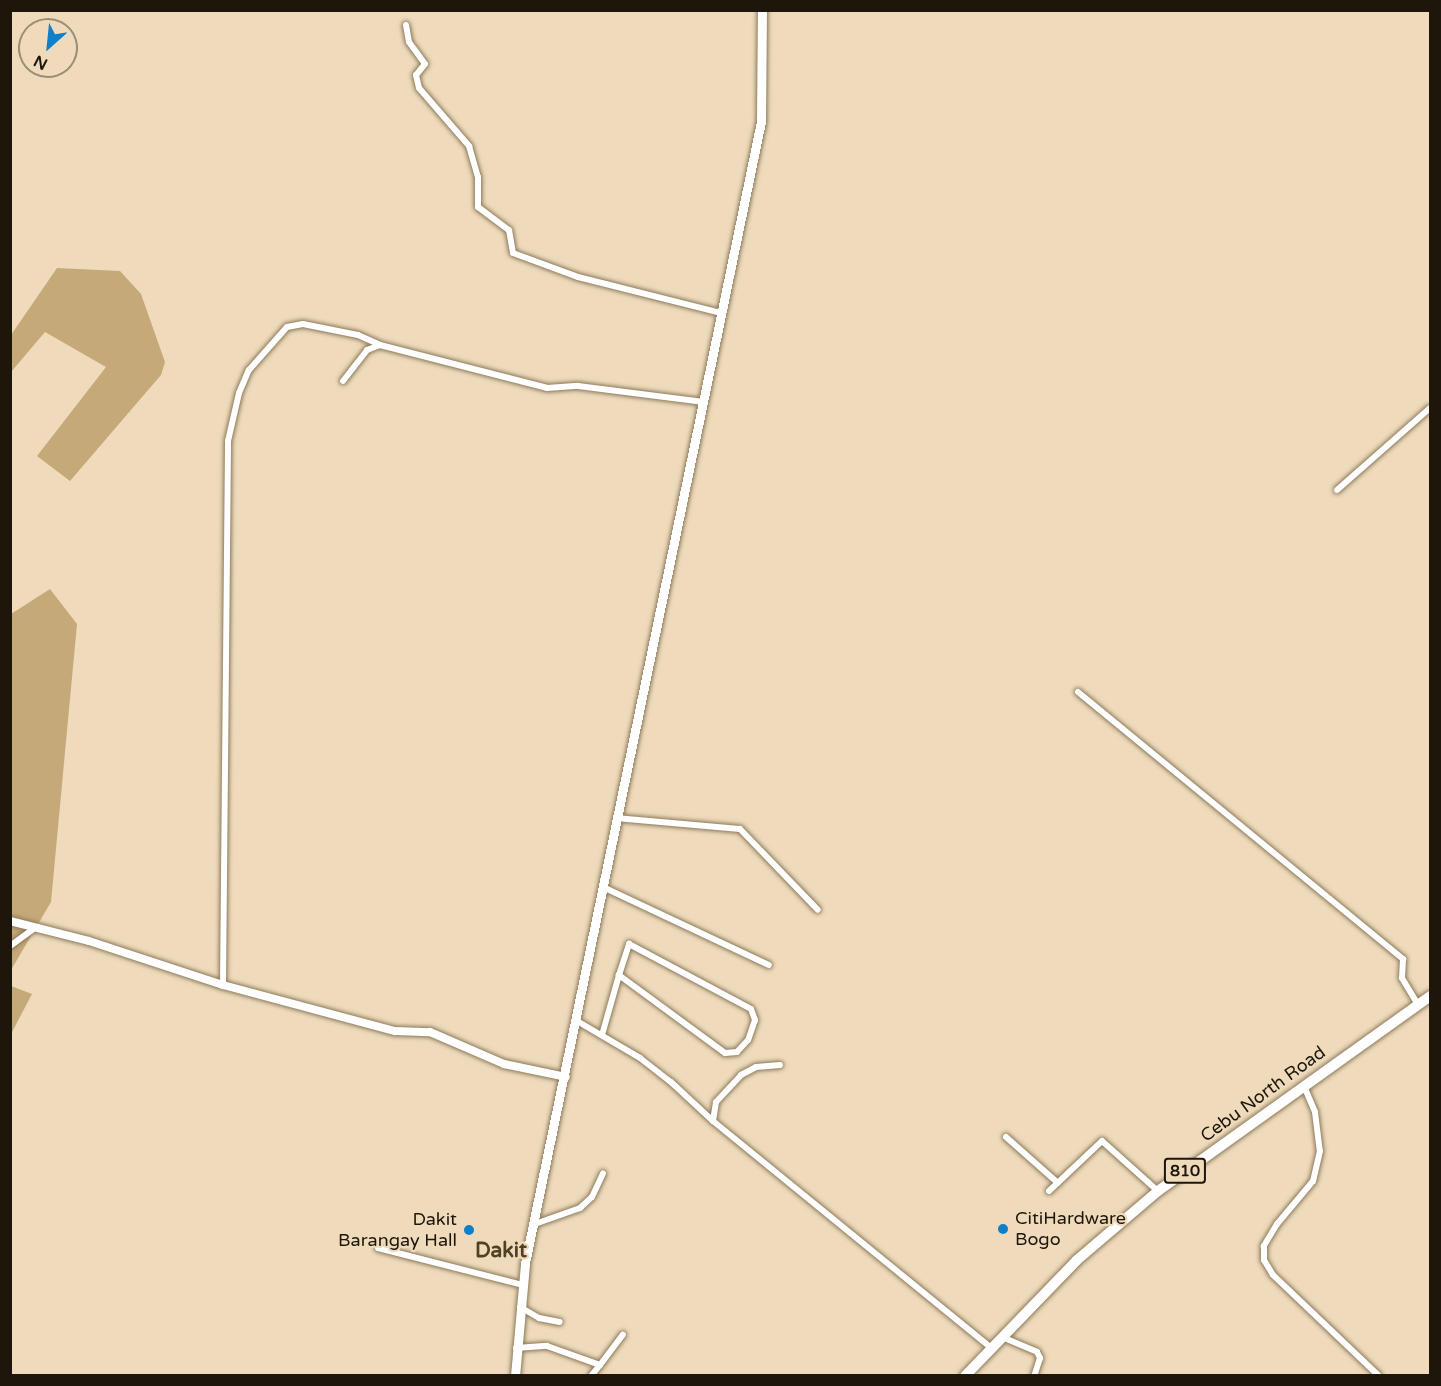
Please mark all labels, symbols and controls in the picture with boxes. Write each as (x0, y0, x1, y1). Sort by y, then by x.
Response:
north arrow (18, 18, 78, 78)
text: N (30, 50, 51, 74)
street label: Cebu North Road (1196, 1041, 1330, 1147)
road number: 810 (1162, 1158, 1208, 1184)
place label: CitiHardware Bogo (1015, 1208, 1126, 1250)
place label: Dakit Barangay Hall (338, 1209, 457, 1252)
marker: CitiHardware Bogo (996, 1222, 1010, 1236)
marker: Dakit Barangay Hall (462, 1223, 476, 1237)
district label: Dakit (475, 1238, 527, 1264)

